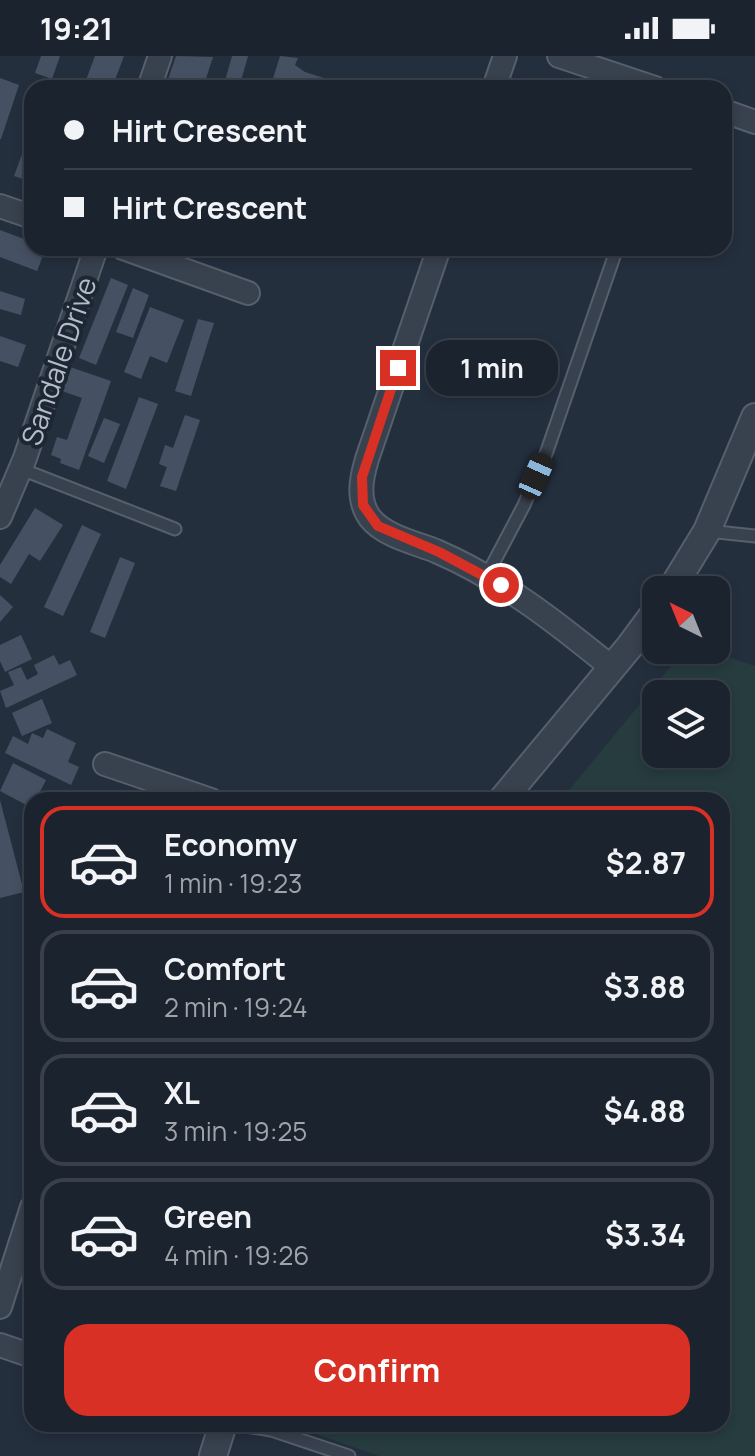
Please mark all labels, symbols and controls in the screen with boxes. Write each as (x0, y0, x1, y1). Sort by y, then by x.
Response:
text: 19:21 (40, 8, 113, 49)
text: Hirt Crescent (112, 110, 307, 151)
text: Hirt Crescent (112, 187, 307, 228)
street label: Sandale Drive (11, 272, 105, 450)
callout: 1 min (426, 340, 558, 396)
route end (380, 350, 416, 386)
text: 1 min (460, 350, 524, 386)
car (515, 449, 557, 503)
route start (483, 567, 519, 603)
north arrow (642, 576, 730, 664)
map controls (642, 576, 730, 768)
button: layers (642, 680, 730, 768)
text: Economy (164, 824, 297, 865)
icon: car (68, 826, 140, 898)
text: $2.87 (606, 842, 686, 883)
text: 1 min · 19:23 (164, 865, 302, 901)
text: Comfort (164, 948, 286, 989)
icon: car (68, 950, 140, 1022)
text: $3.88 (604, 966, 686, 1007)
text: 2 min · 19:24 (164, 989, 308, 1025)
text: XL (164, 1072, 200, 1113)
icon: car (68, 1074, 140, 1146)
text: $4.88 (604, 1090, 686, 1131)
text: 3 min · 19:25 (164, 1113, 307, 1149)
text: Green (164, 1196, 252, 1237)
icon: car (68, 1198, 140, 1270)
text: $3.34 (605, 1214, 686, 1255)
text: 4 min · 19:26 (164, 1237, 309, 1273)
button: Confirm (64, 1324, 690, 1416)

